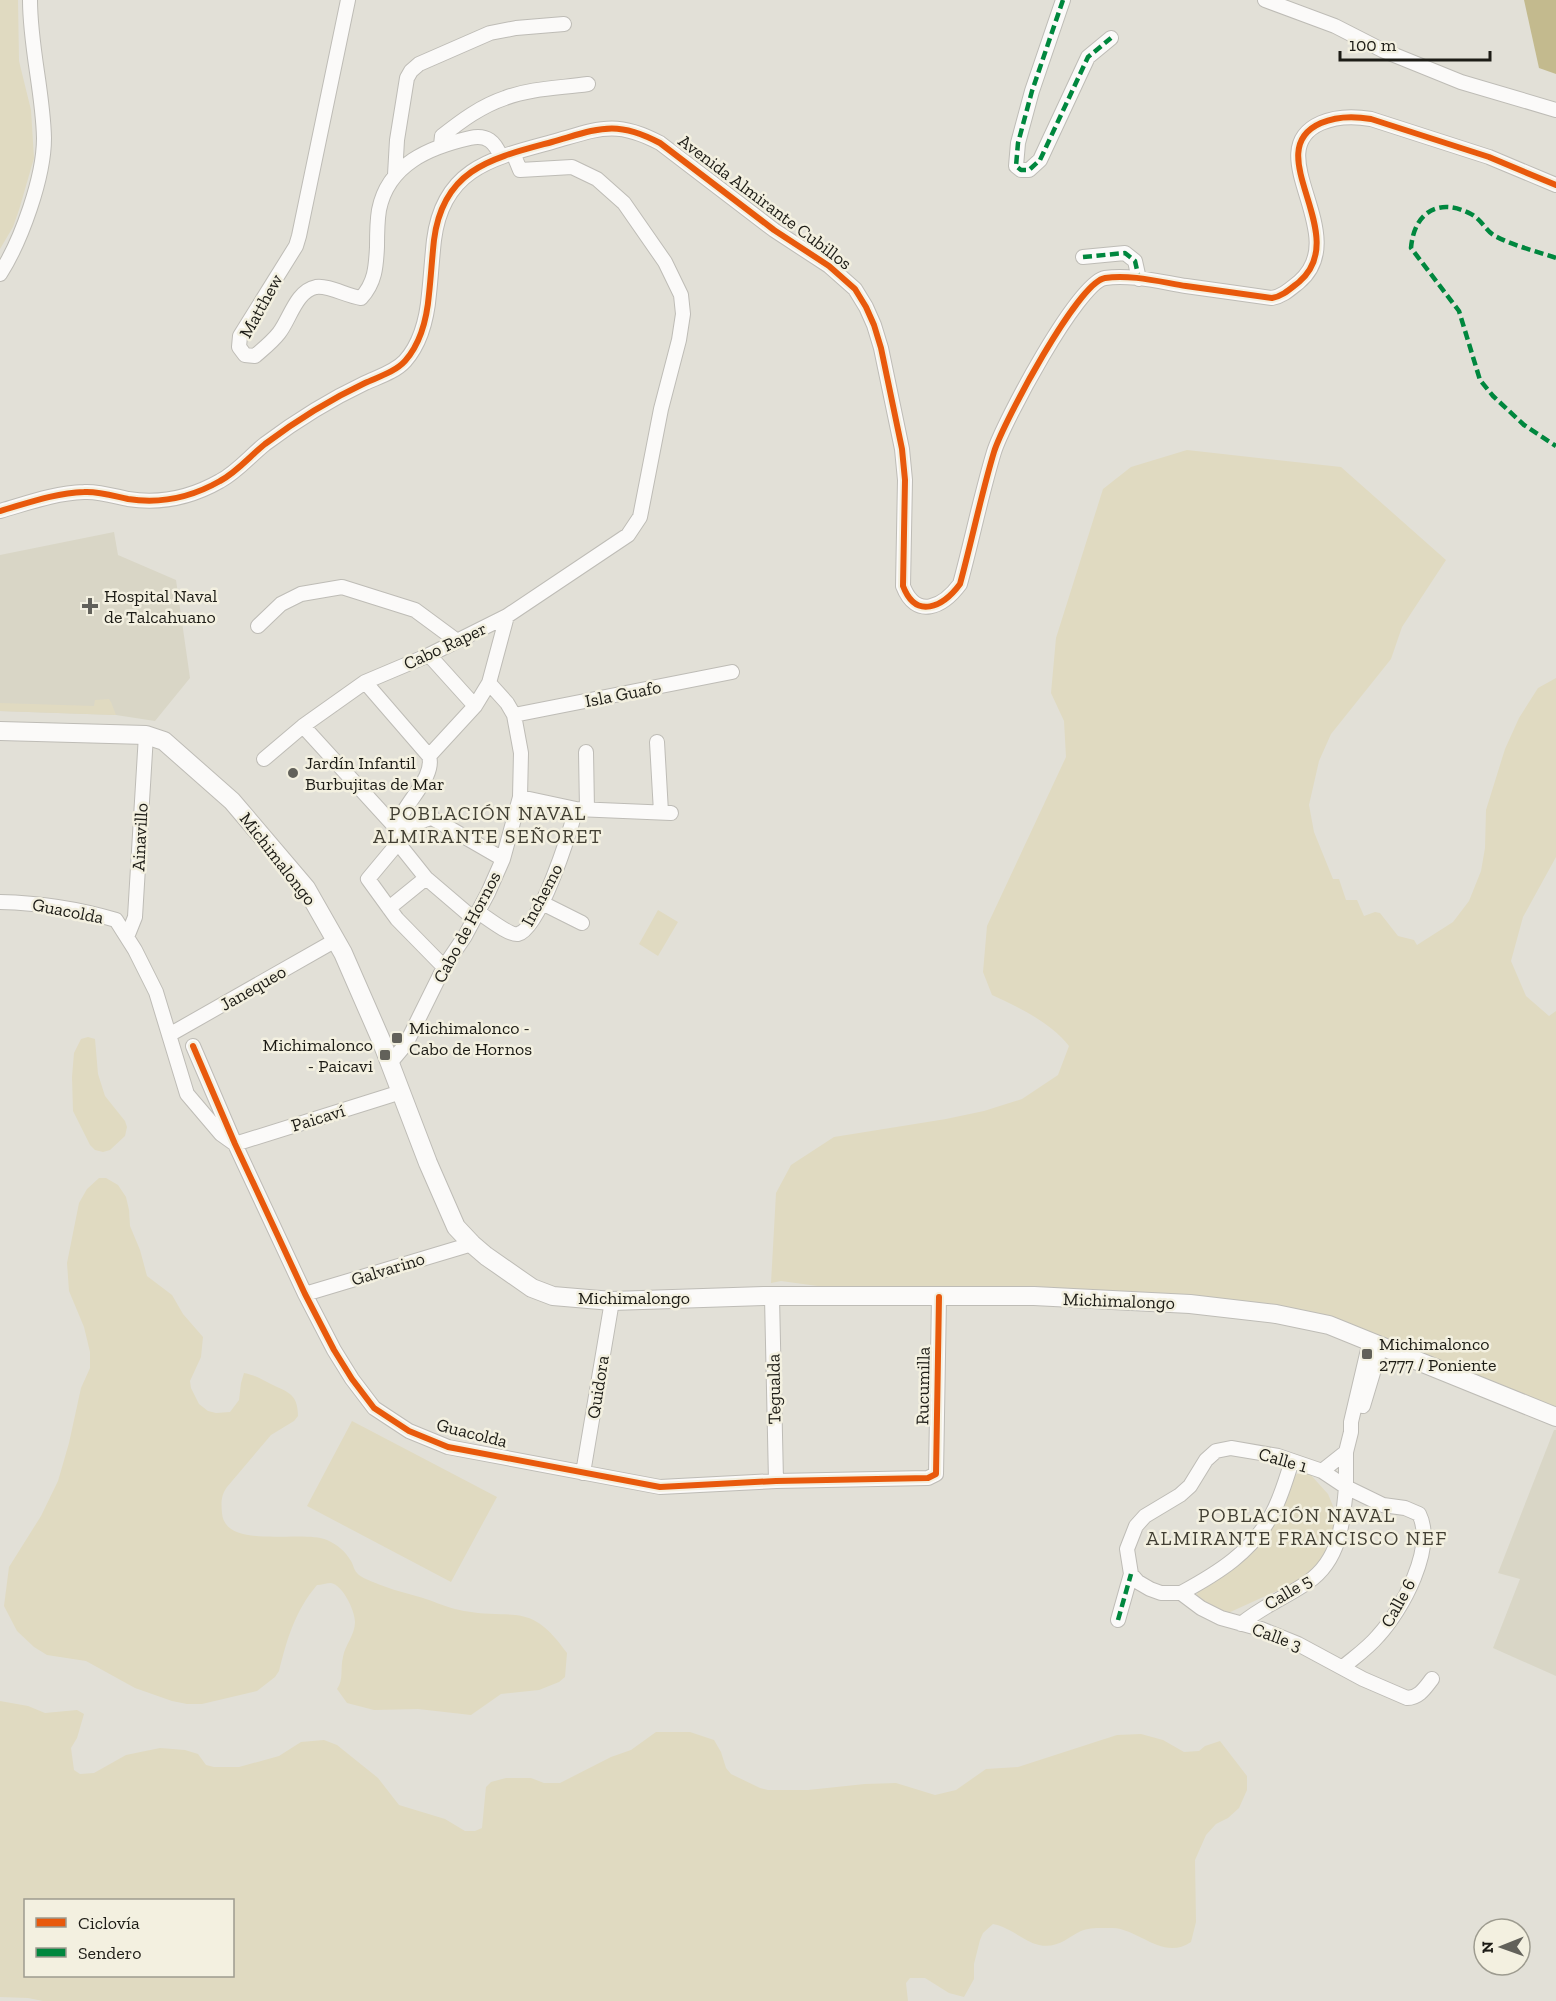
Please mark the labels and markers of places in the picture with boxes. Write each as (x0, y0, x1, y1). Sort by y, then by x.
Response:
place label: Hospital Naval de Talcahuano (104, 585, 218, 628)
marker: Hospital Naval de Talcahuano (81, 597, 99, 615)
place label: Jardín Infantil Burbujitas de Mar (305, 752, 445, 795)
marker: Jardín Infantil Burbujitas de Mar (286, 766, 300, 780)
place label: Michimalonco - Cabo de Hornos (409, 1017, 532, 1060)
marker: Michimalonco - Cabo de Hornos (390, 1031, 404, 1045)
place label: Michimalonco - Paicavi (263, 1034, 373, 1077)
marker: Michimalonco - Paicavi (378, 1048, 392, 1062)
place label: Michimalonco 2777 / Poniente (1379, 1333, 1496, 1376)
marker: Michimalonco 2777 / Poniente (1360, 1347, 1374, 1361)

